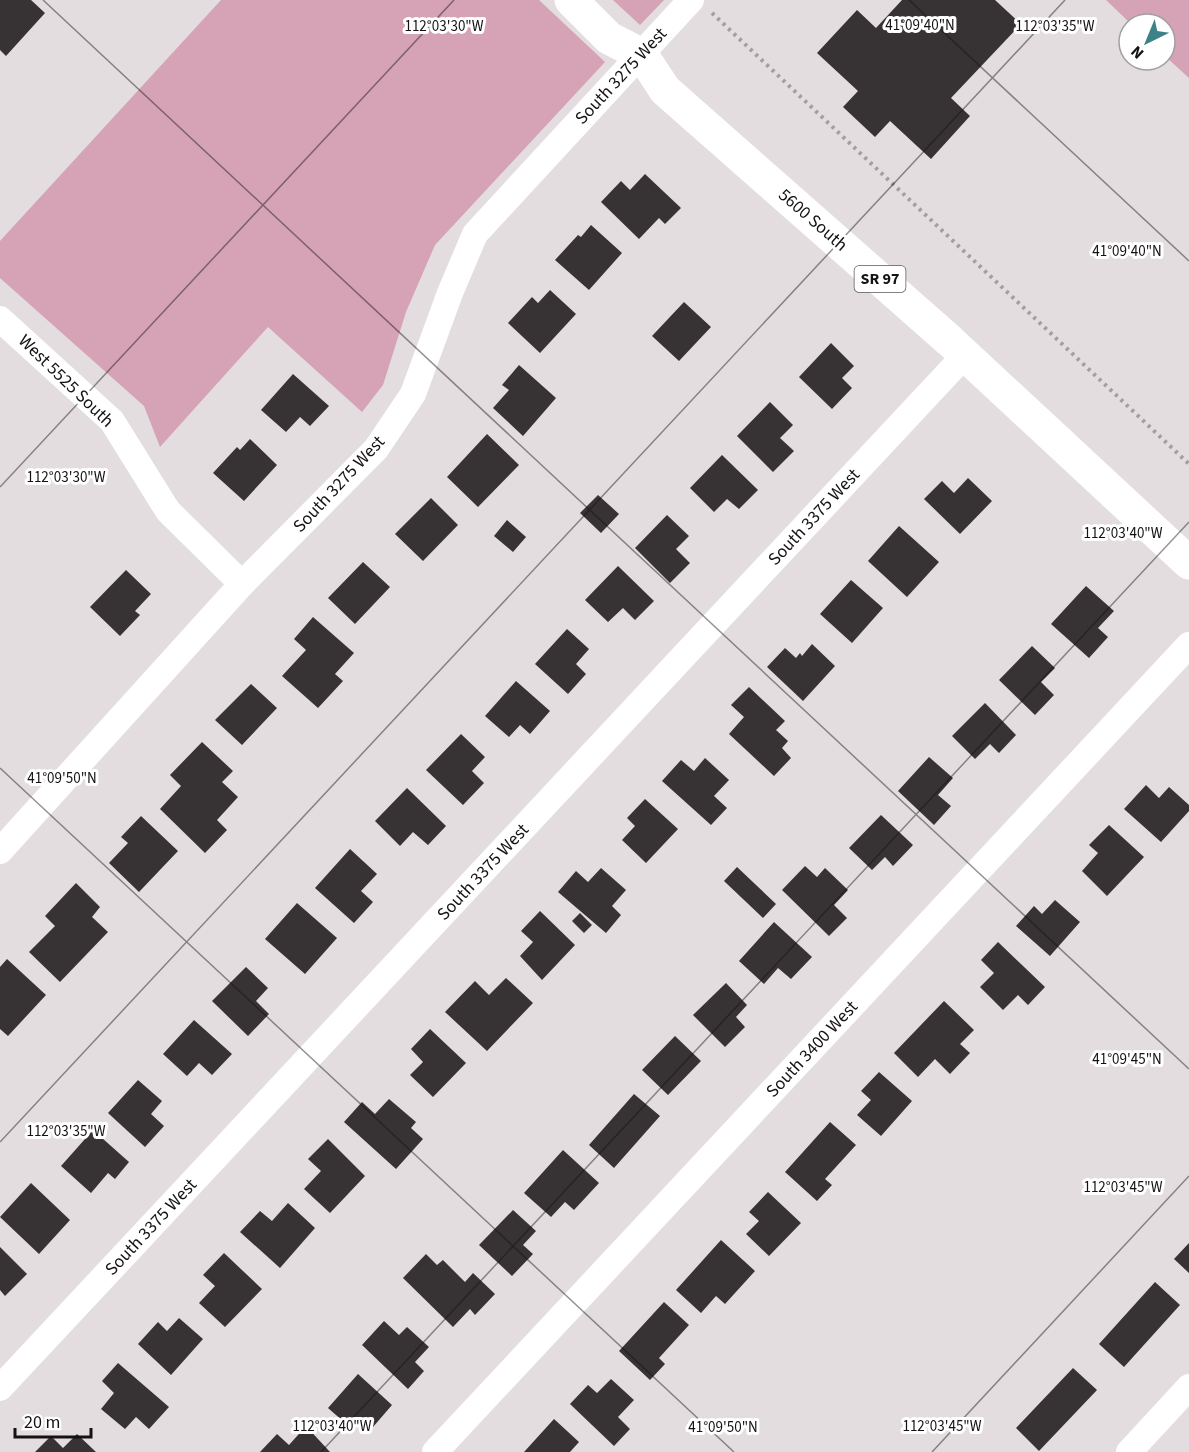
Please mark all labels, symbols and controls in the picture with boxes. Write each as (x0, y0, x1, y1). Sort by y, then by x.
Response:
north arrow (1117, 12, 1177, 72)
text: 41°09'40"N (885, 15, 955, 36)
text: 112°03'30"W (404, 16, 484, 37)
text: 112°03'35"W (1015, 16, 1095, 37)
street label: South 3275 West (569, 22, 673, 130)
text: N (1126, 41, 1149, 64)
street label: 5600 South (773, 183, 853, 257)
text: 41°09'40"N (1092, 241, 1162, 262)
road number: SR 97 (854, 266, 906, 292)
street label: West 5525 South (13, 329, 119, 433)
street label: South 3275 West (287, 430, 391, 538)
street label: South 3375 West (762, 463, 866, 571)
text: 112°03'30"W (26, 467, 106, 488)
text: 112°03'40"W (1083, 523, 1163, 544)
text: 41°09'50"N (27, 768, 97, 789)
street label: South 3375 West (431, 818, 535, 926)
street label: South 3400 West (760, 995, 864, 1103)
text: 41°09'45"N (1092, 1049, 1162, 1070)
text: 112°03'35"W (26, 1121, 106, 1142)
street label: South 3375 West (99, 1173, 203, 1281)
text: 112°03'45"W (1083, 1177, 1163, 1198)
scale bar (15, 1401, 92, 1439)
text: 20 m (24, 1410, 60, 1435)
text: 112°03'40"W (292, 1416, 372, 1437)
text: 112°03'45"W (902, 1416, 982, 1437)
text: 41°09'50"N (688, 1417, 758, 1438)

